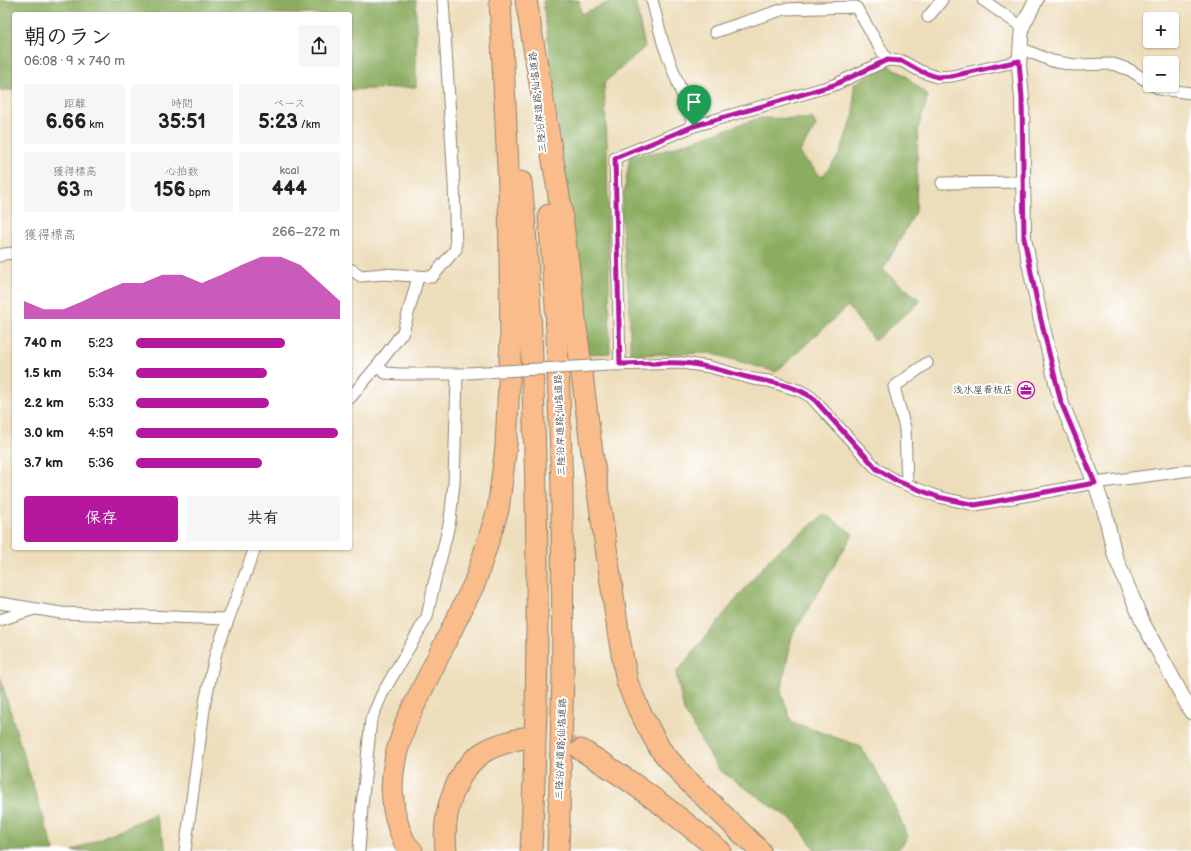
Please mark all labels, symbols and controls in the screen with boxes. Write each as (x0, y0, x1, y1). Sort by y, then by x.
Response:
map controls (1143, 12, 1179, 92)
button: + (1143, 12, 1179, 48)
text: 朝のラン (24, 24, 112, 51)
button: share (298, 25, 340, 67)
street label: 三陸沿岸道路;仙塩道路 (527, 51, 549, 153)
text: 06:08 · 9 × 740 m (24, 53, 125, 69)
button: − (1143, 56, 1179, 92)
pin (677, 85, 711, 126)
icon: arrive (683, 91, 705, 113)
text: 距離 (64, 97, 86, 110)
text: 時間 (171, 97, 193, 110)
text: ペース (273, 97, 306, 110)
text: 6.66 (46, 110, 86, 134)
text: 35:51 (158, 110, 206, 134)
text: 5:23 (258, 110, 298, 134)
text: km (86, 118, 104, 131)
text: /km (298, 118, 320, 131)
text: kcal (279, 164, 299, 177)
text: 獲得標高 (53, 165, 97, 178)
text: 心拍数 (165, 165, 198, 178)
text: 444 (272, 177, 307, 201)
text: 63 (57, 178, 81, 202)
text: 156 (154, 178, 186, 202)
text: m (81, 186, 93, 199)
text: bpm (186, 186, 210, 199)
text: 266–272 m (272, 224, 340, 240)
text: 獲得標高 (24, 227, 76, 243)
text: 740 m (24, 335, 62, 351)
text: 5:23 (88, 335, 113, 351)
text: 1.5 km (24, 365, 61, 381)
text: 5:34 (88, 365, 114, 381)
street label: 三陸沿岸道路;仙塩道路 (552, 374, 568, 476)
office icon: 浅水屋看板店 (1016, 380, 1036, 400)
place label: 浅水屋看板店 (953, 384, 1013, 396)
text: 2.2 km (24, 395, 64, 411)
text: 5:33 (88, 395, 114, 411)
text: 3.0 km (24, 425, 64, 441)
text: 4:59 (88, 425, 114, 441)
text: 3.7 km (24, 455, 63, 471)
text: 5:36 (88, 455, 114, 471)
button: 保存 (24, 496, 178, 542)
button: 共有 (186, 496, 340, 542)
street label: 三陸沿岸道路;仙塩道路 (553, 698, 569, 800)

